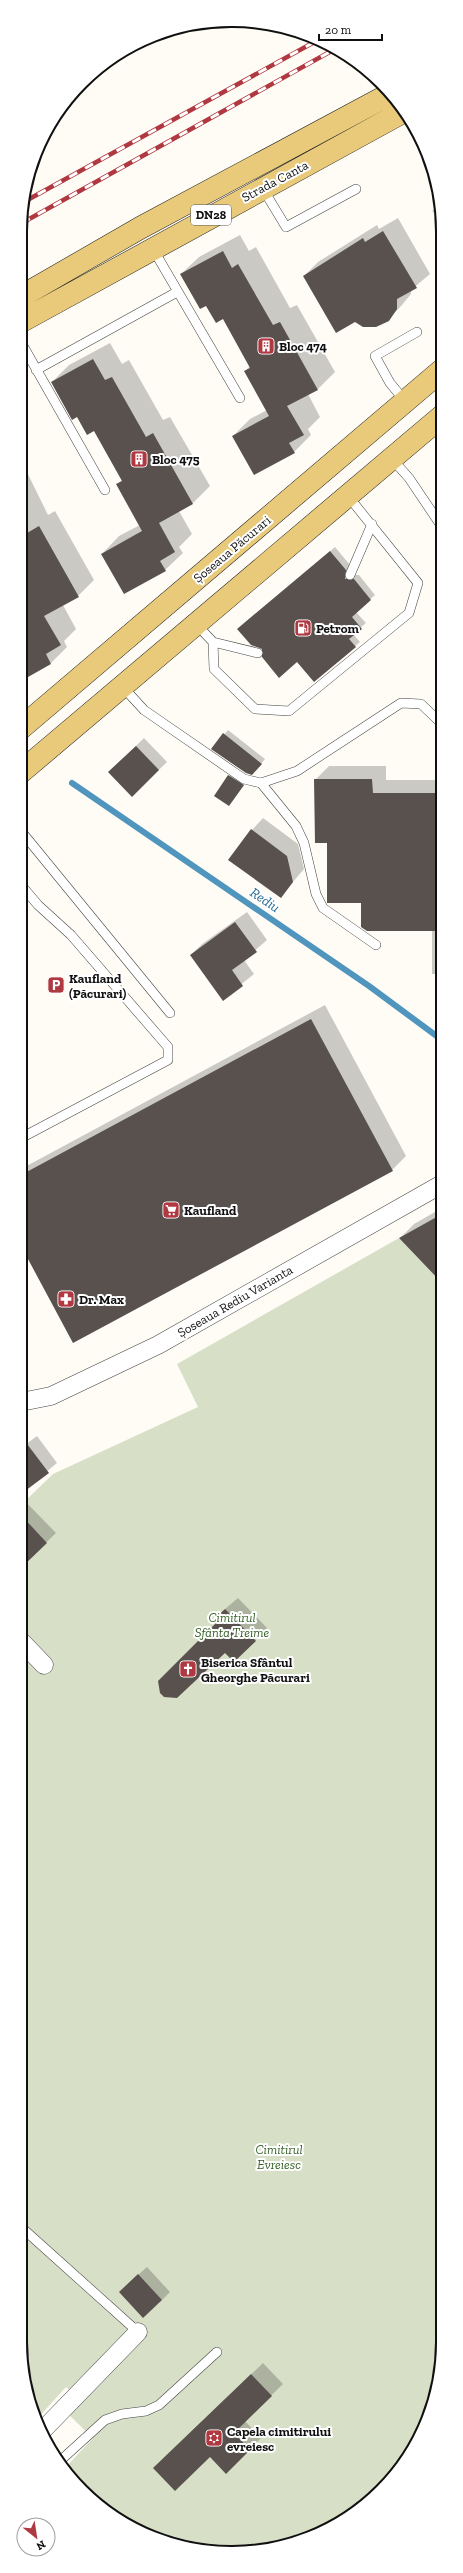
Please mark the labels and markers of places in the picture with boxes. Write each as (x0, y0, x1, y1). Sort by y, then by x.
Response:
building icon: Bloc 474 (256, 336, 276, 356)
place label: Bloc 474 (279, 339, 327, 354)
building icon: Bloc 475 (129, 449, 149, 469)
place label: Bloc 475 (152, 452, 200, 467)
fuel station icon: Petrom (293, 618, 313, 638)
place label: Petrom (316, 621, 360, 636)
place label: Kaufland (Păcurari) (69, 971, 126, 1001)
parking icon: Kaufland (Păcurari) (46, 975, 66, 995)
supermarket icon: Kaufland (161, 1200, 181, 1220)
place label: Kaufland (184, 1203, 237, 1218)
pharmacy icon: Dr. Max (56, 1289, 76, 1309)
place label: Dr. Max (79, 1292, 124, 1307)
place label: Biserica Sfântul Gheorghe Păcurari (201, 1655, 310, 1685)
church icon: Biserica Sfântul Gheorghe Păcurari (178, 1659, 198, 1679)
place label: Capela cimitirului evreiesc (227, 2424, 331, 2454)
synagogue icon: Capela cimitirului evreiesc (204, 2428, 224, 2448)

